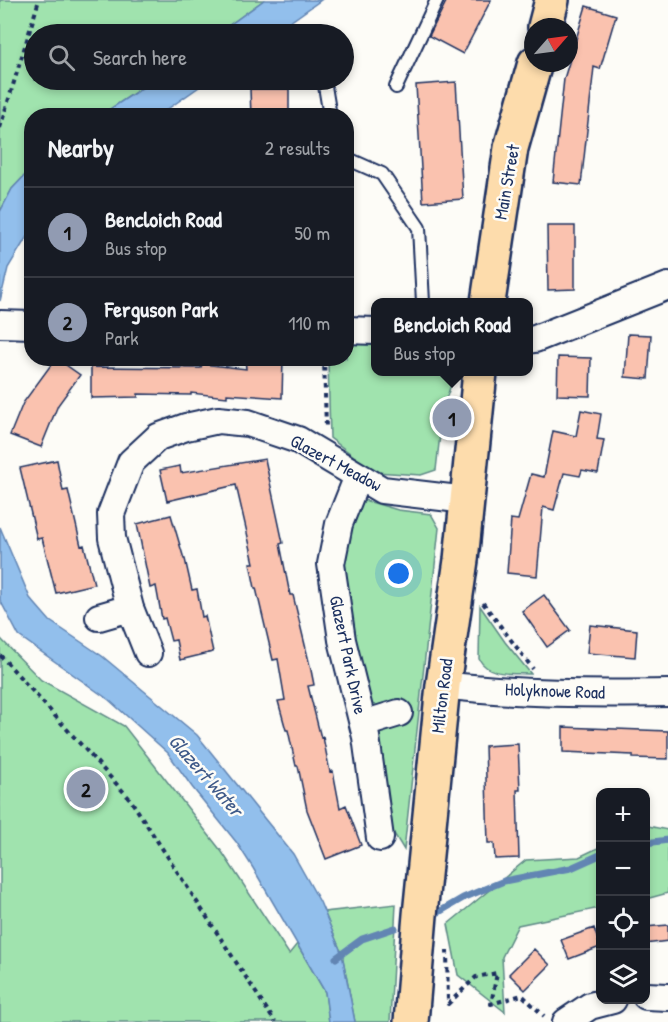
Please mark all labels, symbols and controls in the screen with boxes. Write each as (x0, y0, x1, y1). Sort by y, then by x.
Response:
north arrow (524, 18, 578, 72)
search box (24, 24, 354, 90)
icon: search (45, 41, 78, 74)
text: Search here (93, 42, 187, 72)
text: Nearby (48, 130, 114, 165)
text: 2 results (265, 134, 330, 161)
street label: Main Street (488, 142, 526, 221)
text: Bencloich Road (105, 204, 222, 234)
text: 1 (64, 219, 71, 246)
text: 50 m (294, 219, 330, 246)
text: Bus stop (105, 234, 167, 261)
text: Ferguson Park (105, 294, 218, 324)
popup (371, 298, 533, 376)
text: 2 (63, 309, 72, 336)
text: 110 m (288, 309, 330, 336)
text: Bencloich Road (394, 309, 510, 339)
text: Park (105, 324, 138, 351)
text: Bus stop (394, 339, 455, 366)
pin: 1 (432, 396, 472, 440)
street label: Glazert Meadow (286, 428, 386, 497)
your location (384, 559, 413, 588)
street label: Glazert Park Drive (324, 593, 373, 717)
street label: Milton Road (425, 657, 458, 735)
street label: Holyknowe Road (505, 676, 605, 705)
water label: Glazert Water (163, 728, 251, 823)
pin: 2 (66, 766, 106, 812)
map controls (596, 788, 650, 1004)
button: + (596, 788, 650, 842)
button: − (596, 842, 650, 896)
button: locate (596, 896, 650, 950)
button: layers (596, 950, 650, 1004)

